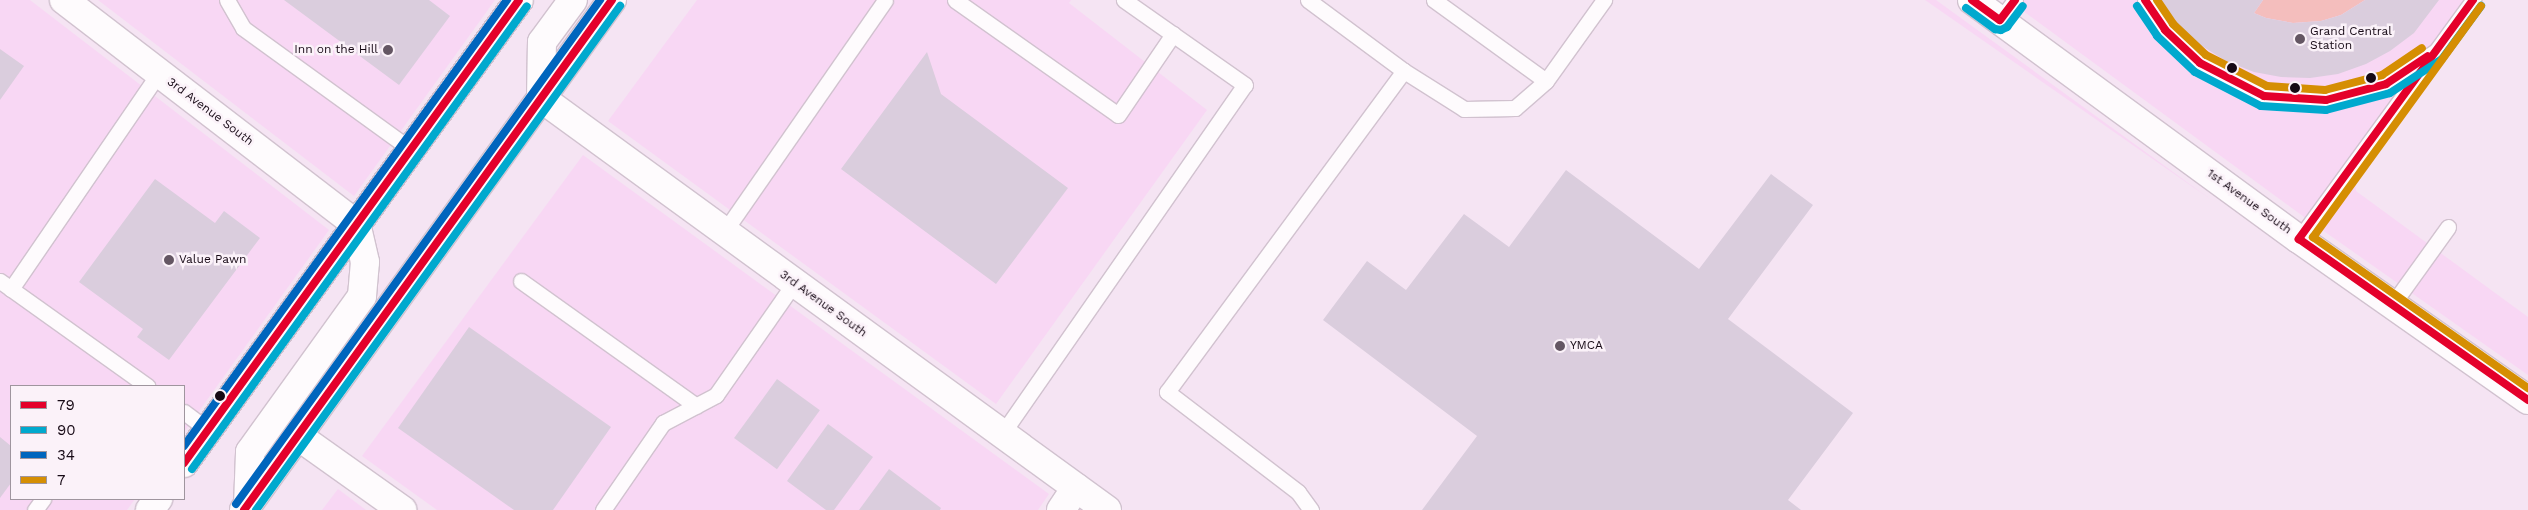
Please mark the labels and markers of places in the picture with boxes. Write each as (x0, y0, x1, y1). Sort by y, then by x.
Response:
place label: Grand Central Station (2310, 25, 2392, 53)
marker: Grand Central Station (2294, 33, 2306, 45)
place label: Inn on the Hill (294, 43, 378, 57)
marker: Inn on the Hill (382, 44, 394, 56)
unlabelled marker (2227, 63, 2237, 73)
unlabelled marker (2366, 73, 2376, 83)
unlabelled marker (2290, 83, 2300, 93)
place label: Value Pawn (179, 253, 246, 267)
marker: Value Pawn (163, 254, 175, 266)
place label: YMCA (1570, 339, 1603, 353)
marker: YMCA (1554, 340, 1566, 352)
unlabelled marker (215, 391, 225, 401)

